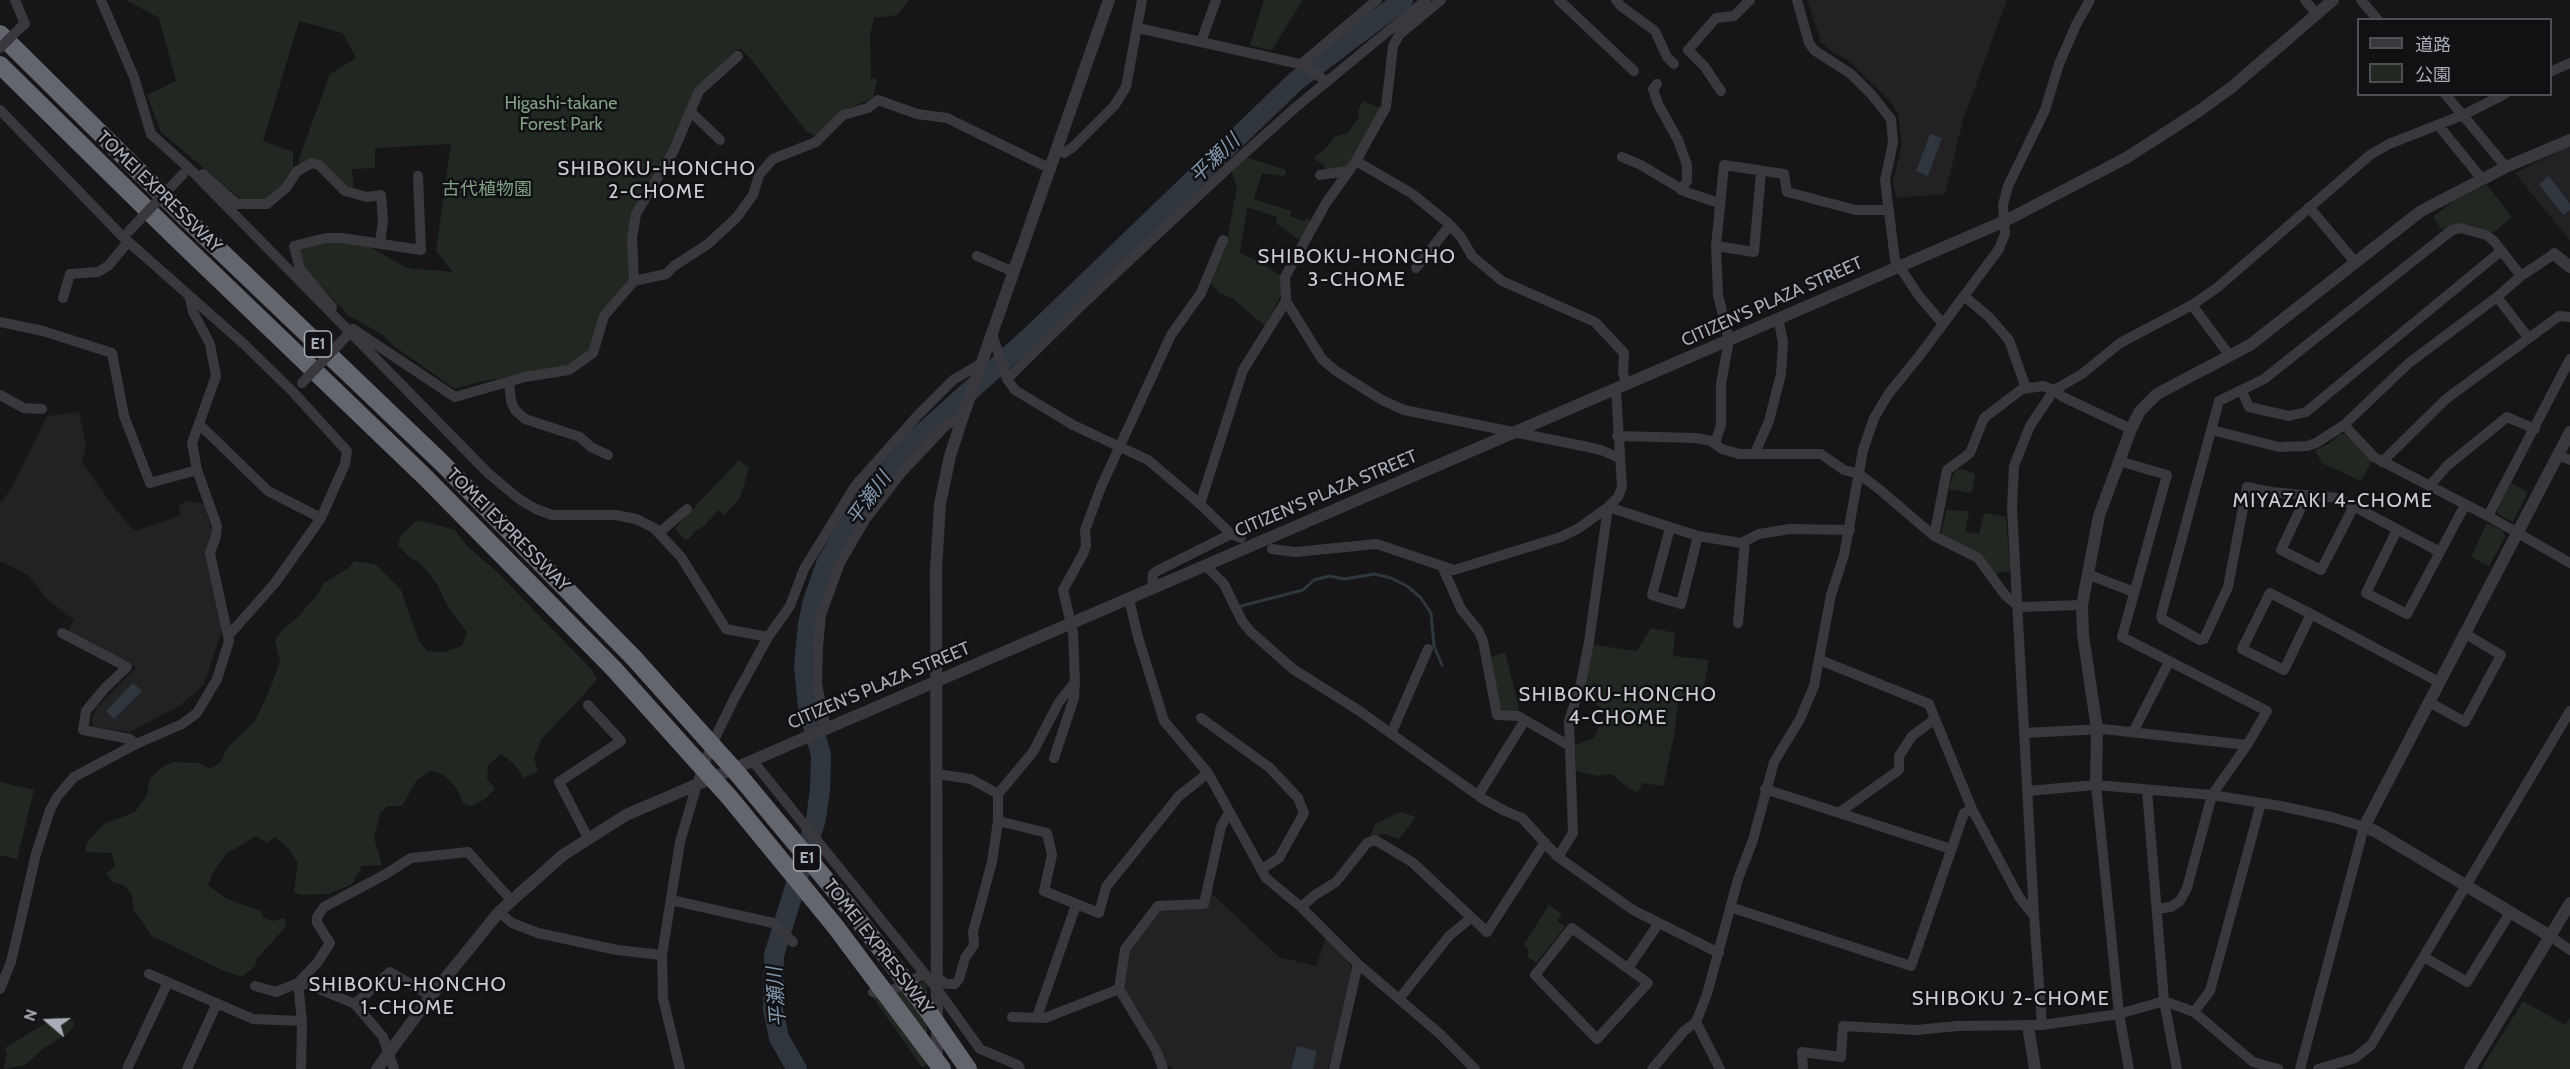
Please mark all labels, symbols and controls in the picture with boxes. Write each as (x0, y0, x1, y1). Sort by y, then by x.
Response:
legend (2357, 18, 2552, 96)
text: 道路 (2415, 34, 2451, 56)
text: 公園 (2415, 64, 2451, 86)
park label: Higashi-takane Forest Park (504, 93, 618, 136)
street label: TOMEI EXPRESSWAY (92, 127, 226, 257)
water label: 平瀬川 (1185, 130, 1245, 188)
district label: SHIBOKU-HONCHO 2-CHOME (558, 157, 756, 204)
park label: 古代植物園 (442, 179, 532, 201)
district label: SHIBOKU-HONCHO 3-CHOME (1258, 245, 1456, 292)
street label: CITIZEN'S PLAZA STREET (1678, 252, 1866, 352)
road number: E1 (304, 331, 332, 357)
street label: CITIZEN'S PLAZA STREET (1232, 446, 1420, 542)
street label: TOMEI EXPRESSWAY (442, 464, 574, 596)
water label: 平瀬川 (842, 468, 896, 530)
district label: MIYAZAKI 4-CHOME (2233, 489, 2433, 513)
street label: CITIZEN'S PLAZA STREET (785, 638, 973, 734)
district label: SHIBOKU-HONCHO 4-CHOME (1519, 683, 1717, 730)
road number: E1 (794, 845, 820, 871)
street label: TOMEI EXPRESSWAY (819, 875, 937, 1019)
water label: 平瀬川 (763, 966, 791, 1028)
district label: SHIBOKU-HONCHO 1-CHOME (309, 973, 507, 1020)
district label: SHIBOKU 2-CHOME (1912, 987, 2110, 1011)
north arrow (18, 991, 78, 1051)
text: N (20, 1007, 41, 1023)

